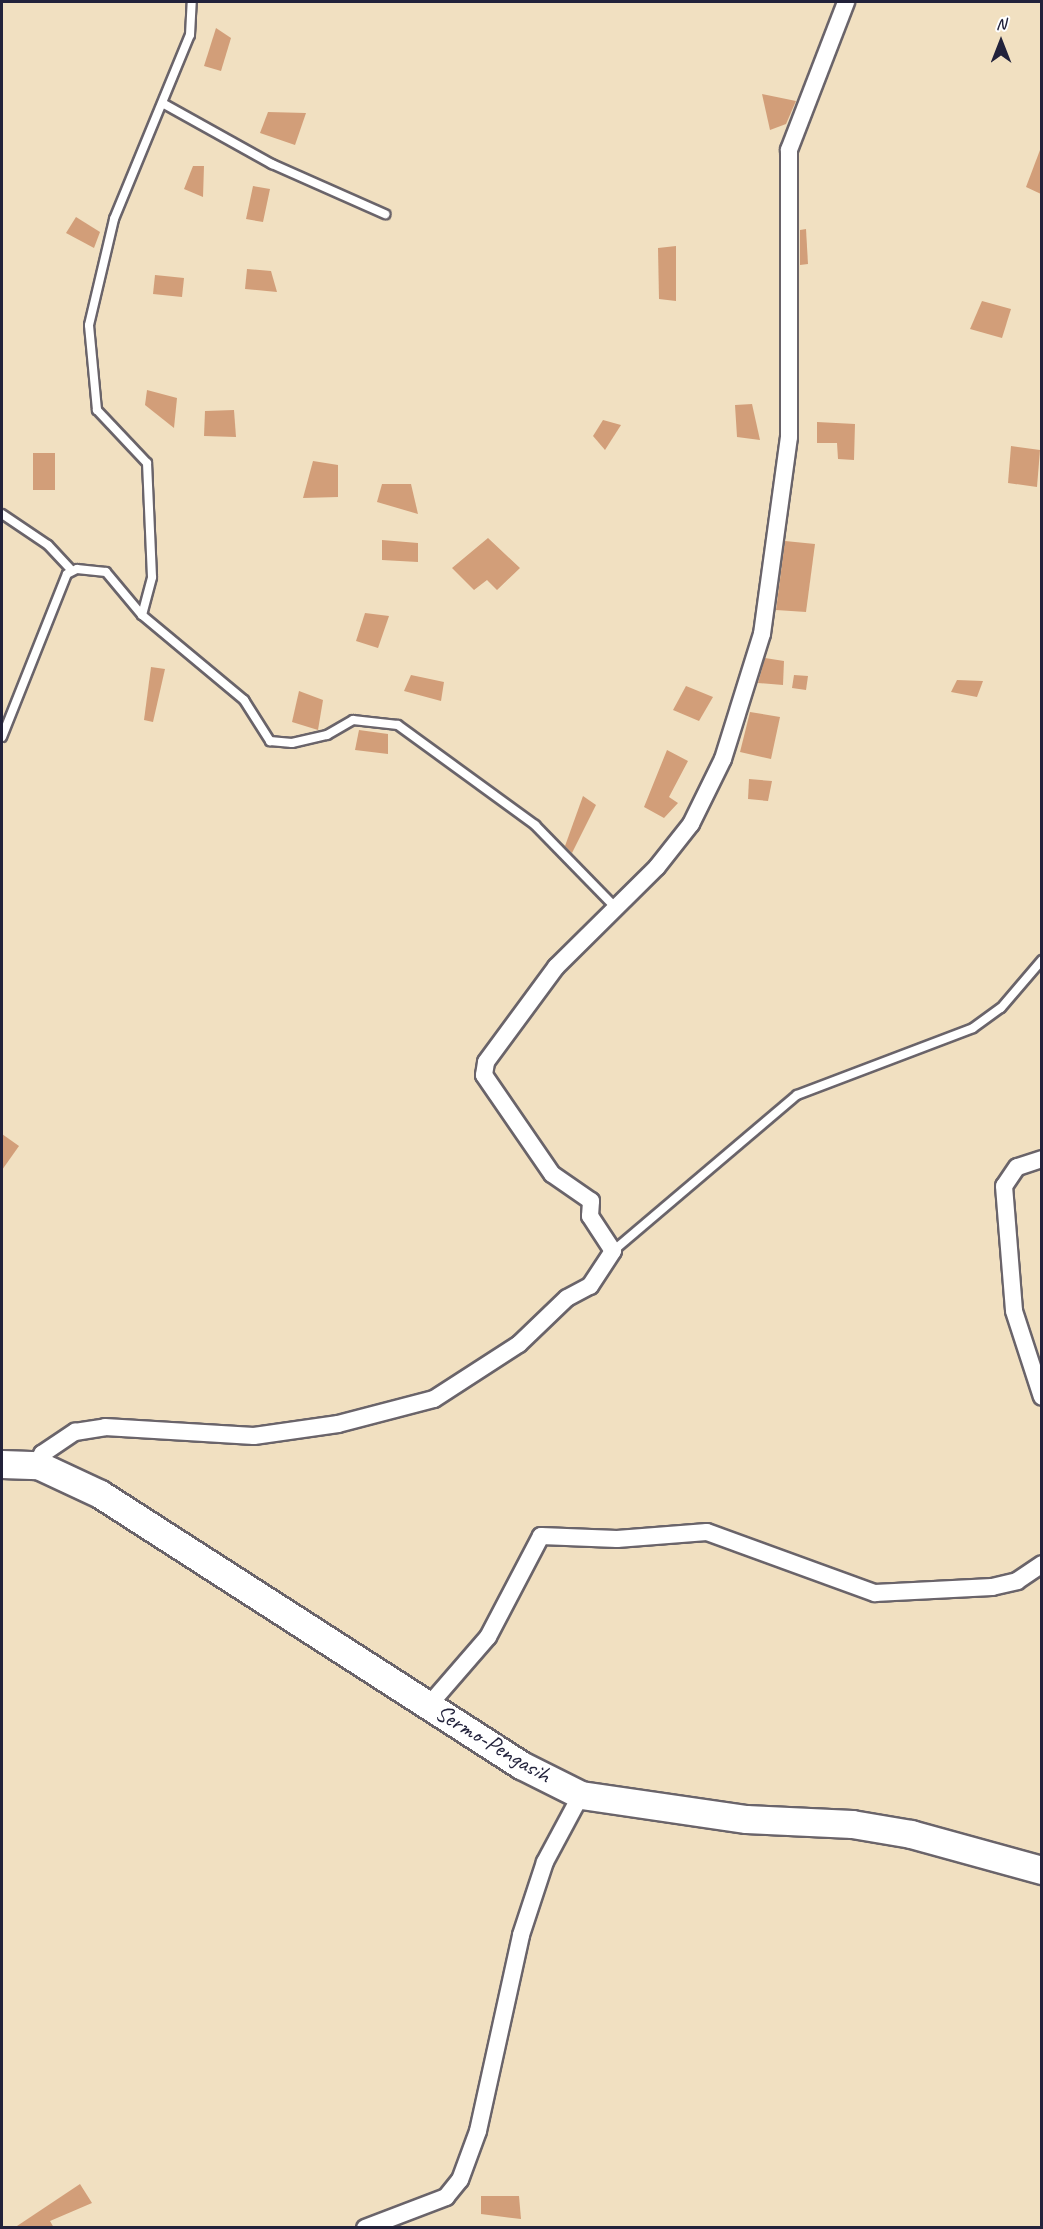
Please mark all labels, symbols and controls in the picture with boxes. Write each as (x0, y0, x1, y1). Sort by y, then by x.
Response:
north arrow (971, 12, 1031, 72)
text: N (996, 14, 1006, 34)
street label: Sermo-Pengasih (430, 1698, 556, 1790)

